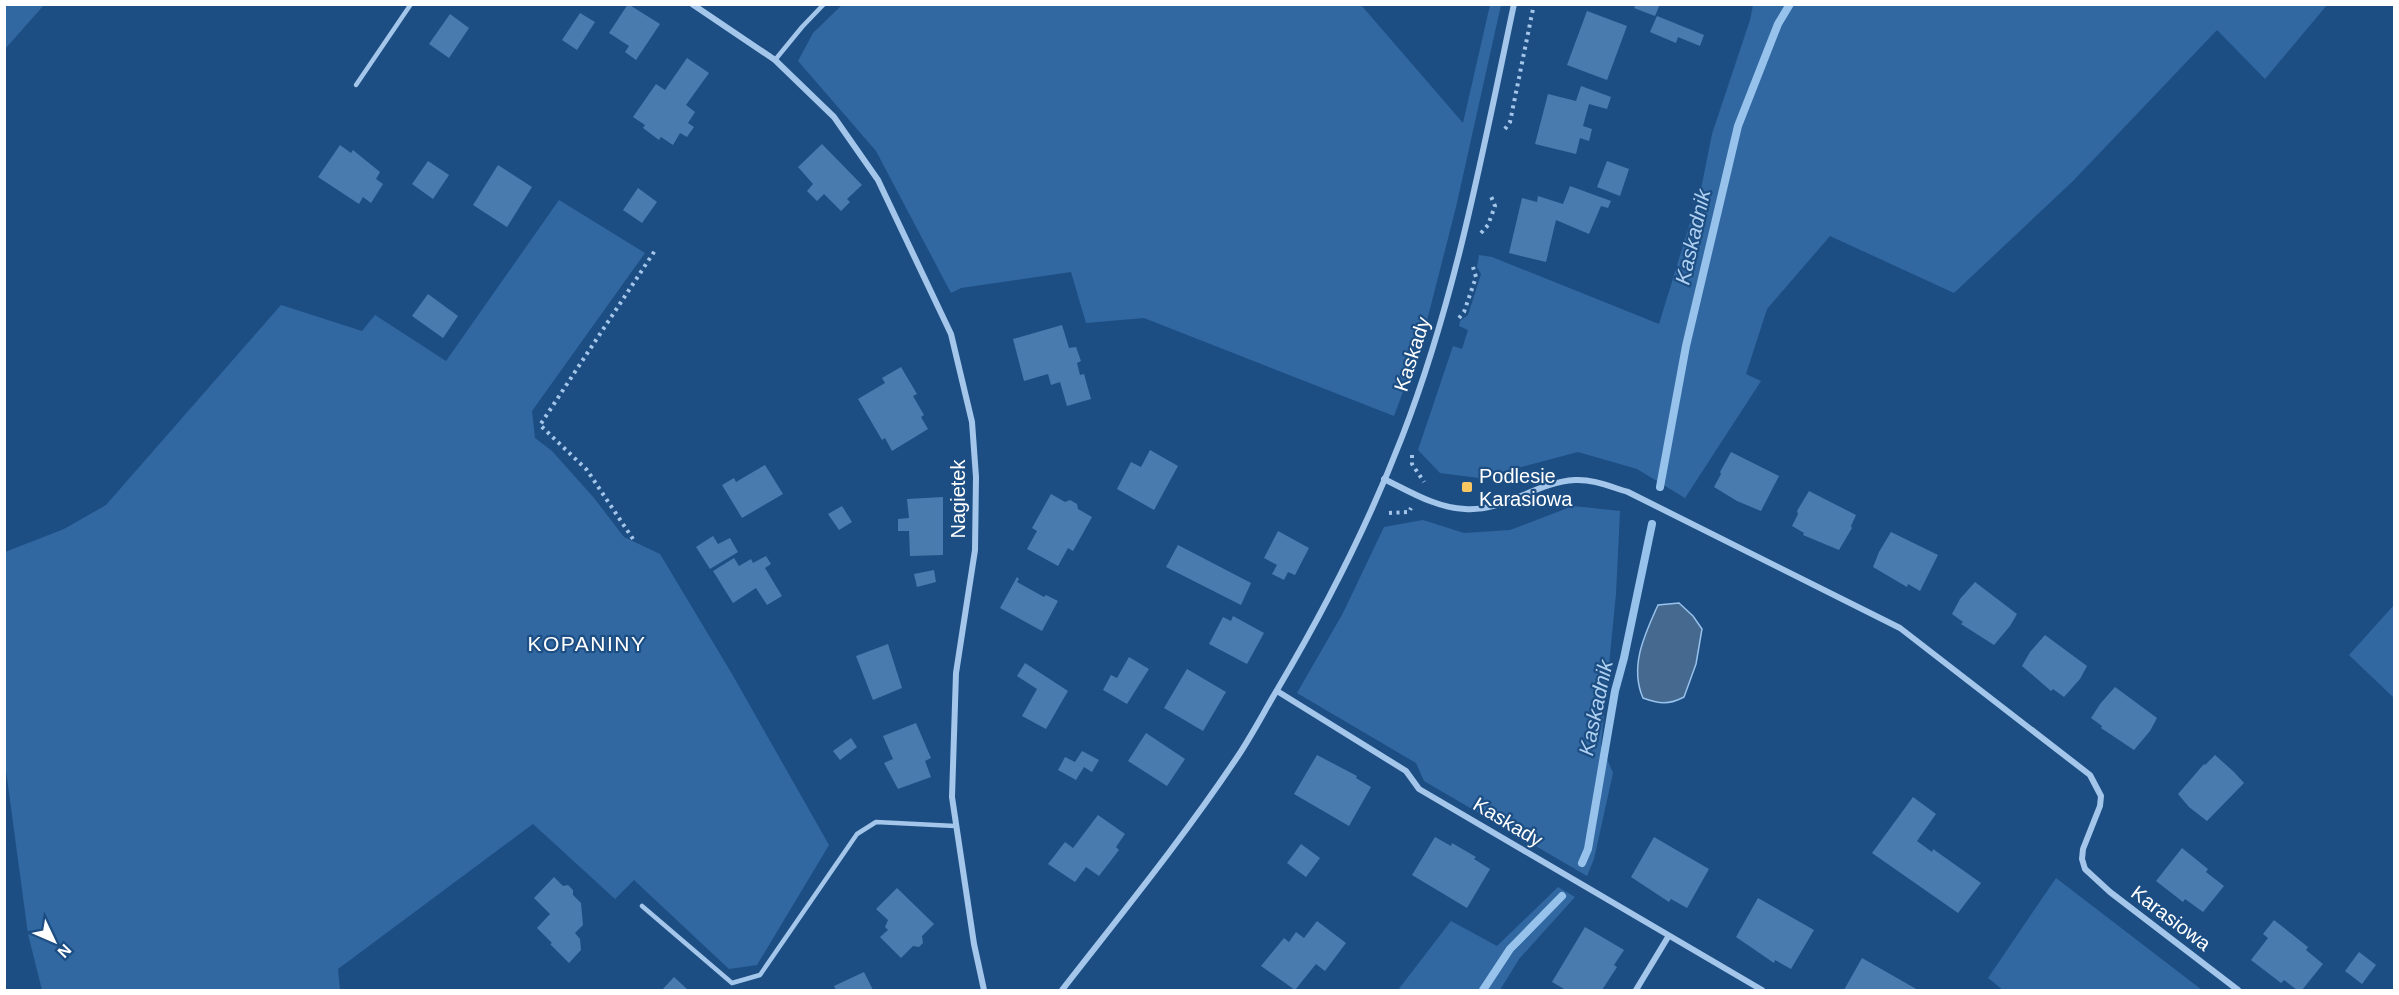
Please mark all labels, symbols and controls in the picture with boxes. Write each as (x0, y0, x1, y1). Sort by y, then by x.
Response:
water label: Kaskadnik (1670, 186, 1715, 287)
street label: Kaskady (1390, 314, 1434, 394)
street label: Nagietek (947, 459, 969, 538)
place label: Podlesie Karasiowa (1479, 465, 1573, 510)
marker: Podlesie Karasiowa (1460, 480, 1474, 494)
district label: KOPANINY (528, 632, 646, 655)
water label: Kaskadnik (1574, 657, 1617, 758)
street label: Kaskady (1469, 793, 1547, 851)
street label: Karasiowa (2127, 881, 2216, 955)
north arrow (24, 911, 84, 971)
text: N (54, 941, 75, 961)

